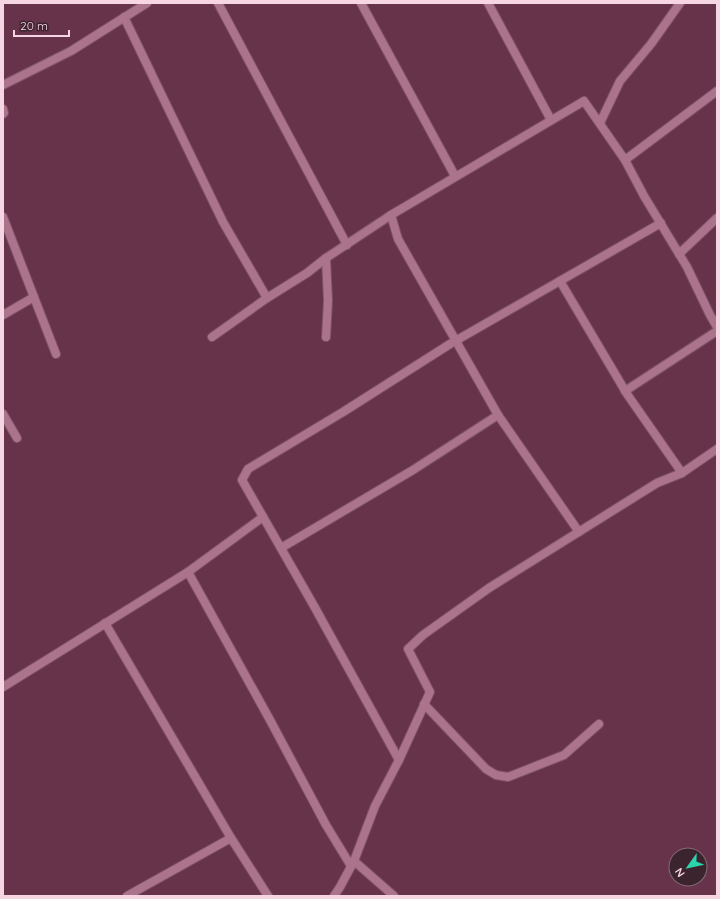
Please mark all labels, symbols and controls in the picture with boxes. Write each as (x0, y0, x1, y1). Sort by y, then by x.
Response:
scale bar (14, 12, 69, 38)
text: 20 m (20, 18, 48, 33)
north arrow (668, 847, 708, 887)
text: N (672, 865, 688, 880)

